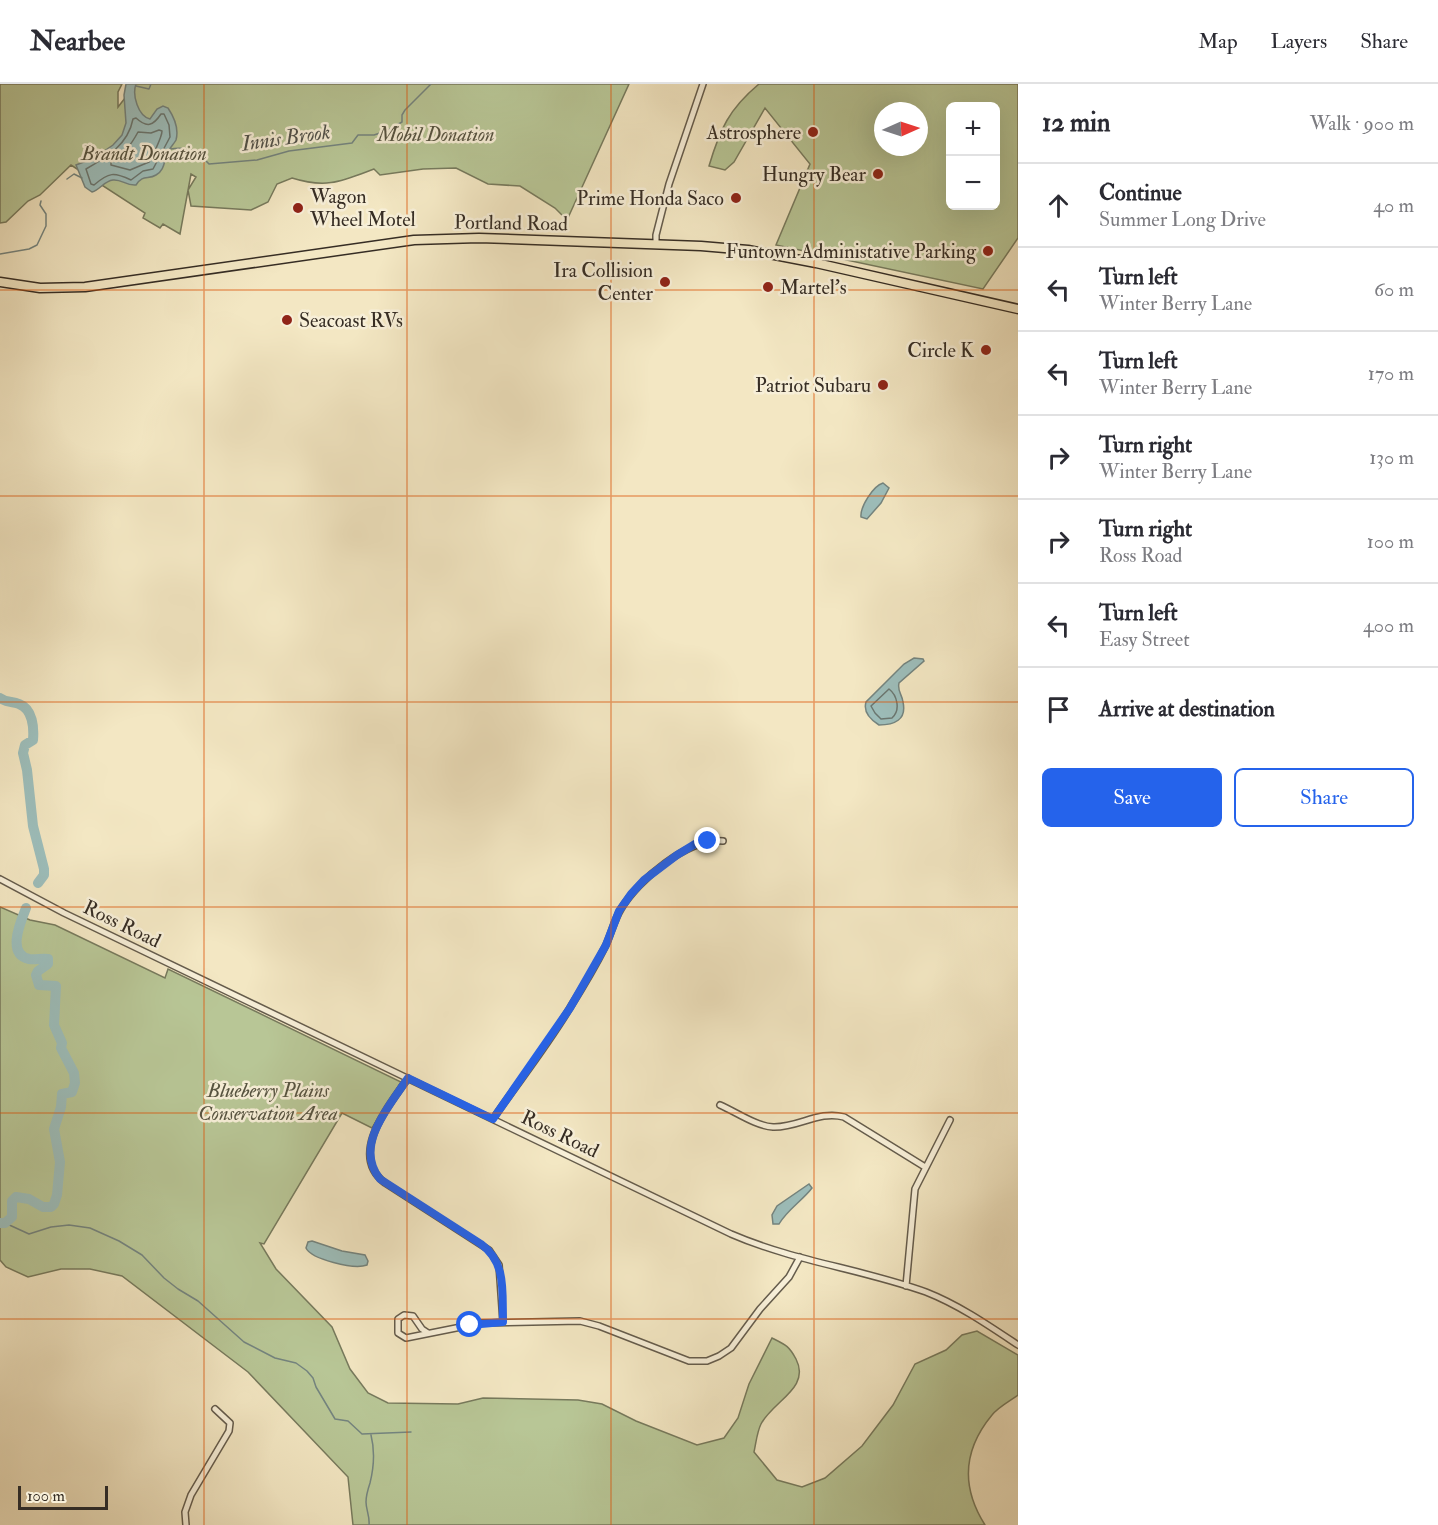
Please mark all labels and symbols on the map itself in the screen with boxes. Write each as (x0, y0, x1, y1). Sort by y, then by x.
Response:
north arrow (874, 102, 928, 156)
water label: Innis Brook (239, 118, 332, 158)
place label: Astrosphere (705, 120, 801, 146)
park label: Mobil Donation (376, 122, 495, 147)
marker: Astrosphere (806, 125, 820, 139)
park label: Brandt Donation (80, 141, 207, 166)
place label: Hungry Bear (762, 162, 867, 187)
marker: Hungry Bear (871, 167, 885, 181)
place label: Wagon Wheel Motel (309, 184, 416, 232)
place label: Prime Honda Saco (576, 186, 724, 211)
marker: Prime Honda Saco (729, 191, 743, 205)
marker: Wagon Wheel Motel (291, 201, 305, 215)
street label: Portland Road (454, 210, 568, 236)
place label: Funtown Administative Parking (725, 239, 977, 264)
marker: Funtown Administative Parking (981, 244, 995, 258)
place label: Ira Collision Center (553, 258, 654, 306)
marker: Ira Collision Center (658, 275, 672, 289)
place label: Martel's (780, 275, 847, 300)
marker: Martel's (761, 280, 775, 294)
place label: Seacoast RVs (299, 308, 403, 333)
marker: Seacoast RVs (280, 313, 294, 327)
place label: Circle K (907, 338, 975, 363)
marker: Circle K (979, 343, 993, 357)
place label: Patriot Subaru (755, 373, 871, 398)
marker: Patriot Subaru (876, 378, 890, 392)
route end (694, 827, 720, 853)
street label: Ross Road (79, 894, 165, 954)
park label: Blueberry Plains Conservation Area (198, 1078, 338, 1126)
street label: Ross Road (517, 1104, 603, 1164)
route start (456, 1311, 482, 1337)
scale bar (18, 1483, 108, 1510)

